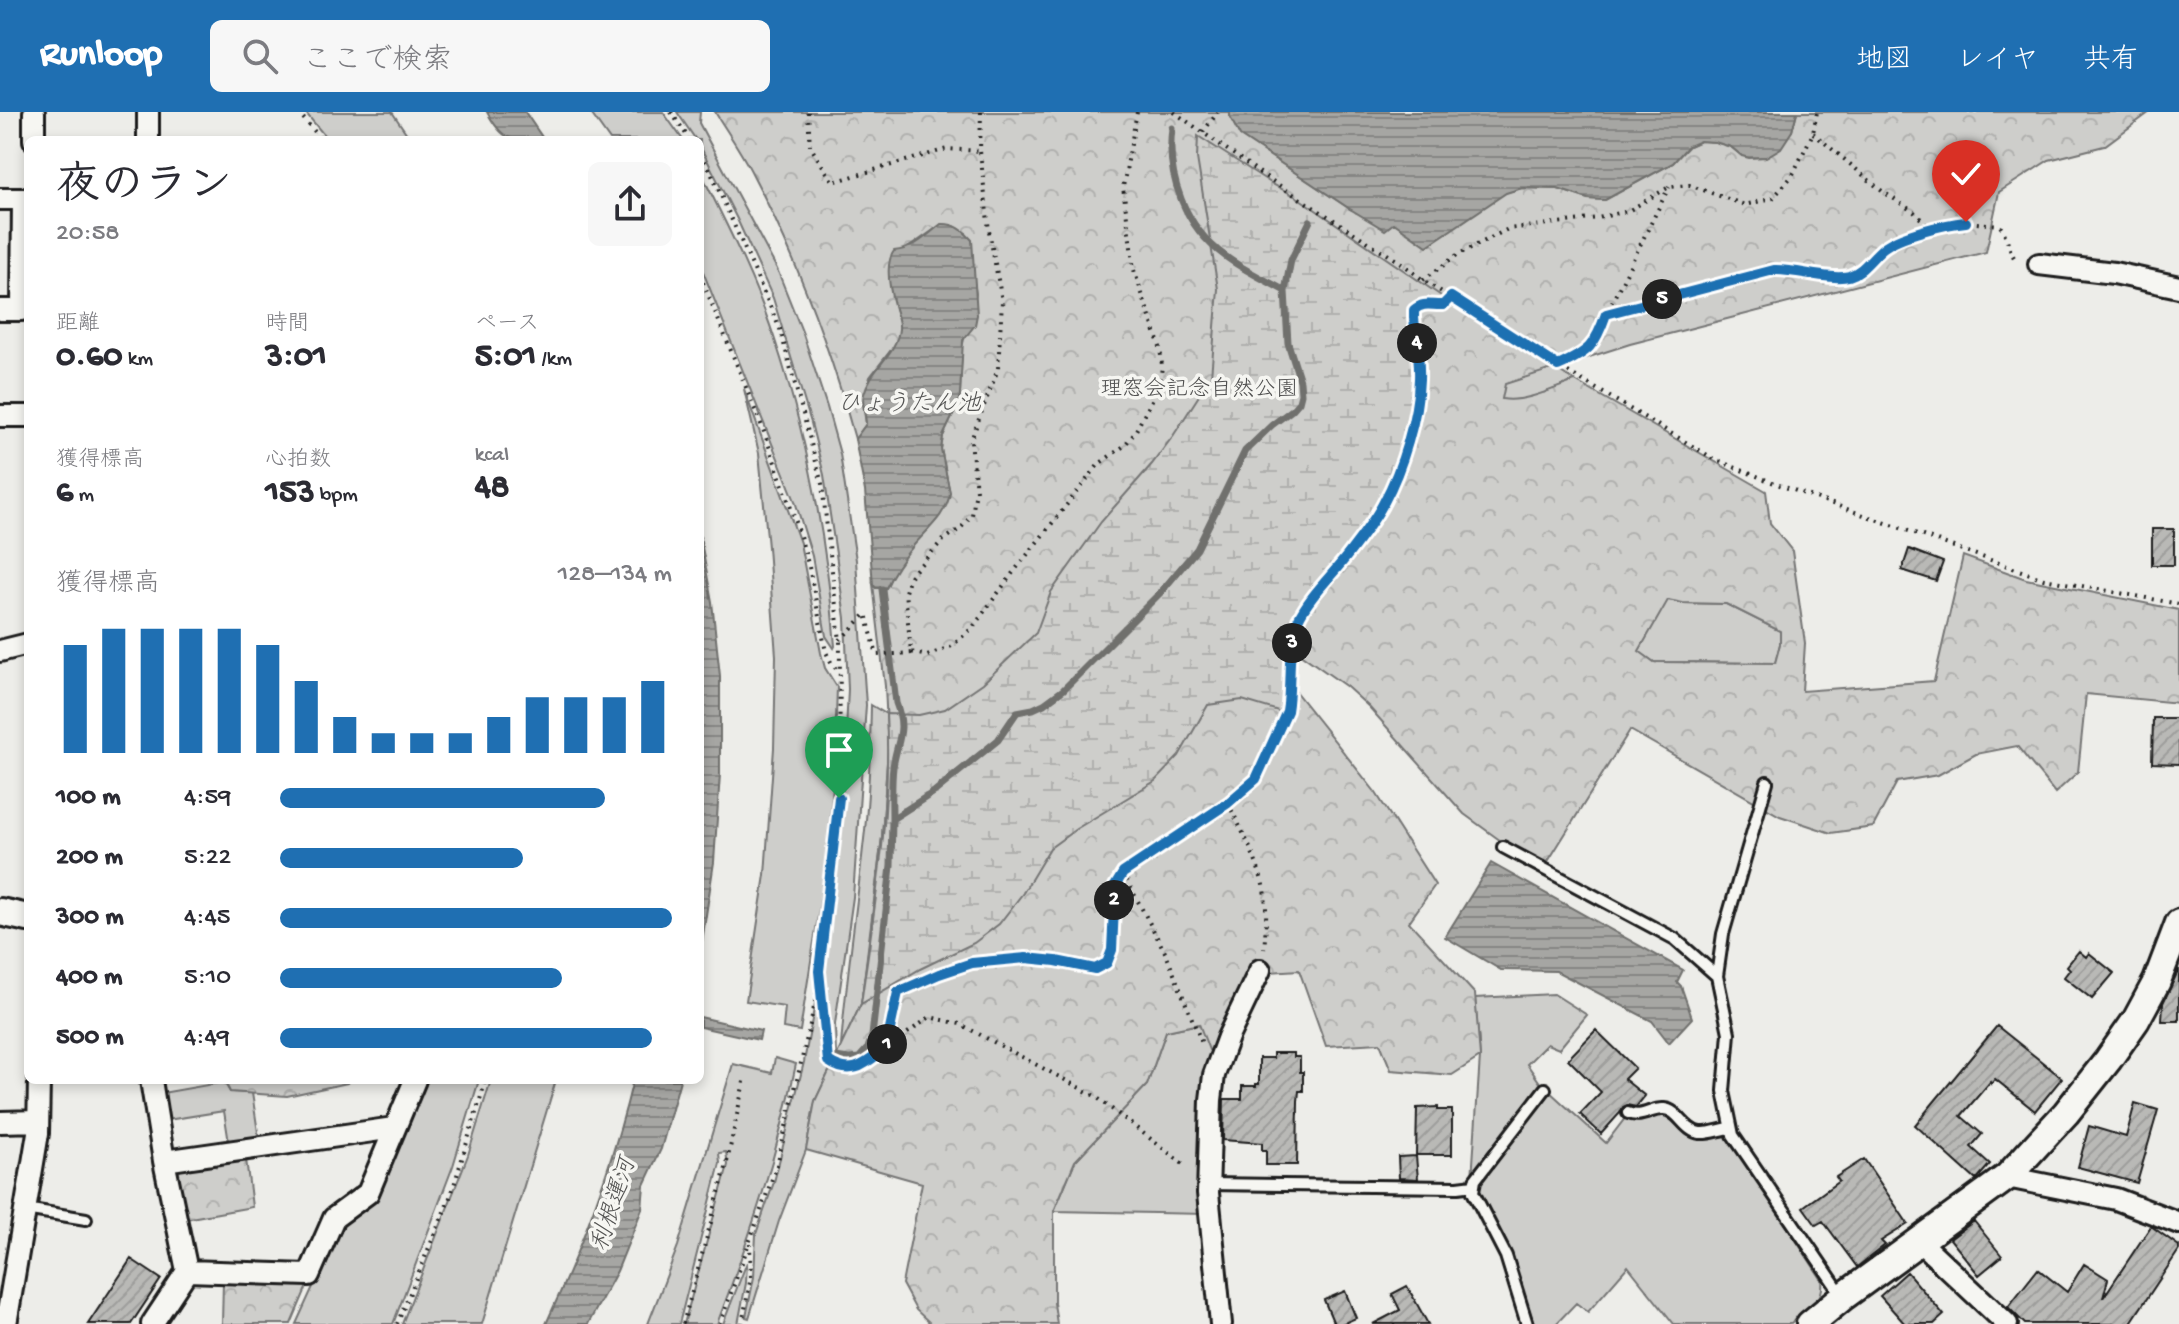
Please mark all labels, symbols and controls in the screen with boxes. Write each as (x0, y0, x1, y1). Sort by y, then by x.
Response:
search box (210, 20, 770, 92)
text: Runloop (40, 34, 162, 78)
icon: search (238, 34, 282, 78)
text: ここで検索 (302, 45, 452, 80)
text: 地図 (1856, 45, 1912, 78)
text: レイヤ (1956, 45, 2039, 78)
text: 共有 (2083, 45, 2139, 78)
pin (1932, 140, 2000, 222)
icon: check (1944, 152, 1988, 196)
button: share (588, 162, 672, 246)
text: 夜のラン (56, 163, 232, 215)
text: 20:58 (56, 219, 120, 250)
pin: 5 (1642, 279, 1682, 319)
text: 5 (1656, 286, 1668, 312)
text: 距離 (56, 312, 100, 338)
text: 時間 (265, 312, 309, 338)
text: ペース (475, 312, 539, 338)
pin: 4 (1397, 323, 1437, 363)
text: 4 (1412, 330, 1422, 356)
text: 0.60 (56, 338, 123, 378)
text: 3:01 (265, 338, 327, 378)
text: 5:01 (475, 338, 536, 378)
text: km (123, 347, 153, 373)
text: /km (536, 347, 572, 373)
park label: 理窓会記念自然公園 (1100, 376, 1298, 404)
water label: ひょうたん池 (837, 391, 982, 420)
text: kcal (475, 443, 509, 469)
text: 獲得標高 (56, 448, 144, 474)
text: 心拍数 (265, 448, 331, 474)
text: 48 (475, 469, 509, 509)
text: 6 (56, 474, 73, 514)
text: 153 (265, 474, 315, 514)
text: m (73, 483, 94, 509)
text: bpm (315, 483, 358, 509)
text: 128–134 m (558, 560, 672, 591)
text: 獲得標高 (56, 570, 160, 601)
pin: 3 (1272, 623, 1312, 663)
text: 3 (1286, 630, 1298, 656)
pin (805, 716, 873, 798)
icon: arrive (817, 728, 861, 772)
text: 100 m (56, 783, 121, 814)
text: 4:59 (184, 783, 231, 814)
text: 200 m (56, 843, 123, 874)
text: 5:22 (184, 843, 231, 874)
pin: 2 (1094, 880, 1134, 920)
text: 2 (1109, 887, 1119, 913)
text: 300 m (56, 903, 124, 934)
text: 4:45 (184, 903, 230, 934)
text: 400 m (56, 963, 122, 994)
text: 5:10 (184, 963, 231, 994)
text: 500 m (56, 1023, 124, 1054)
text: 4:49 (184, 1023, 230, 1054)
pin: 1 (867, 1024, 907, 1064)
text: 1 (883, 1031, 891, 1057)
water label: 利根運河 (586, 1152, 645, 1255)

